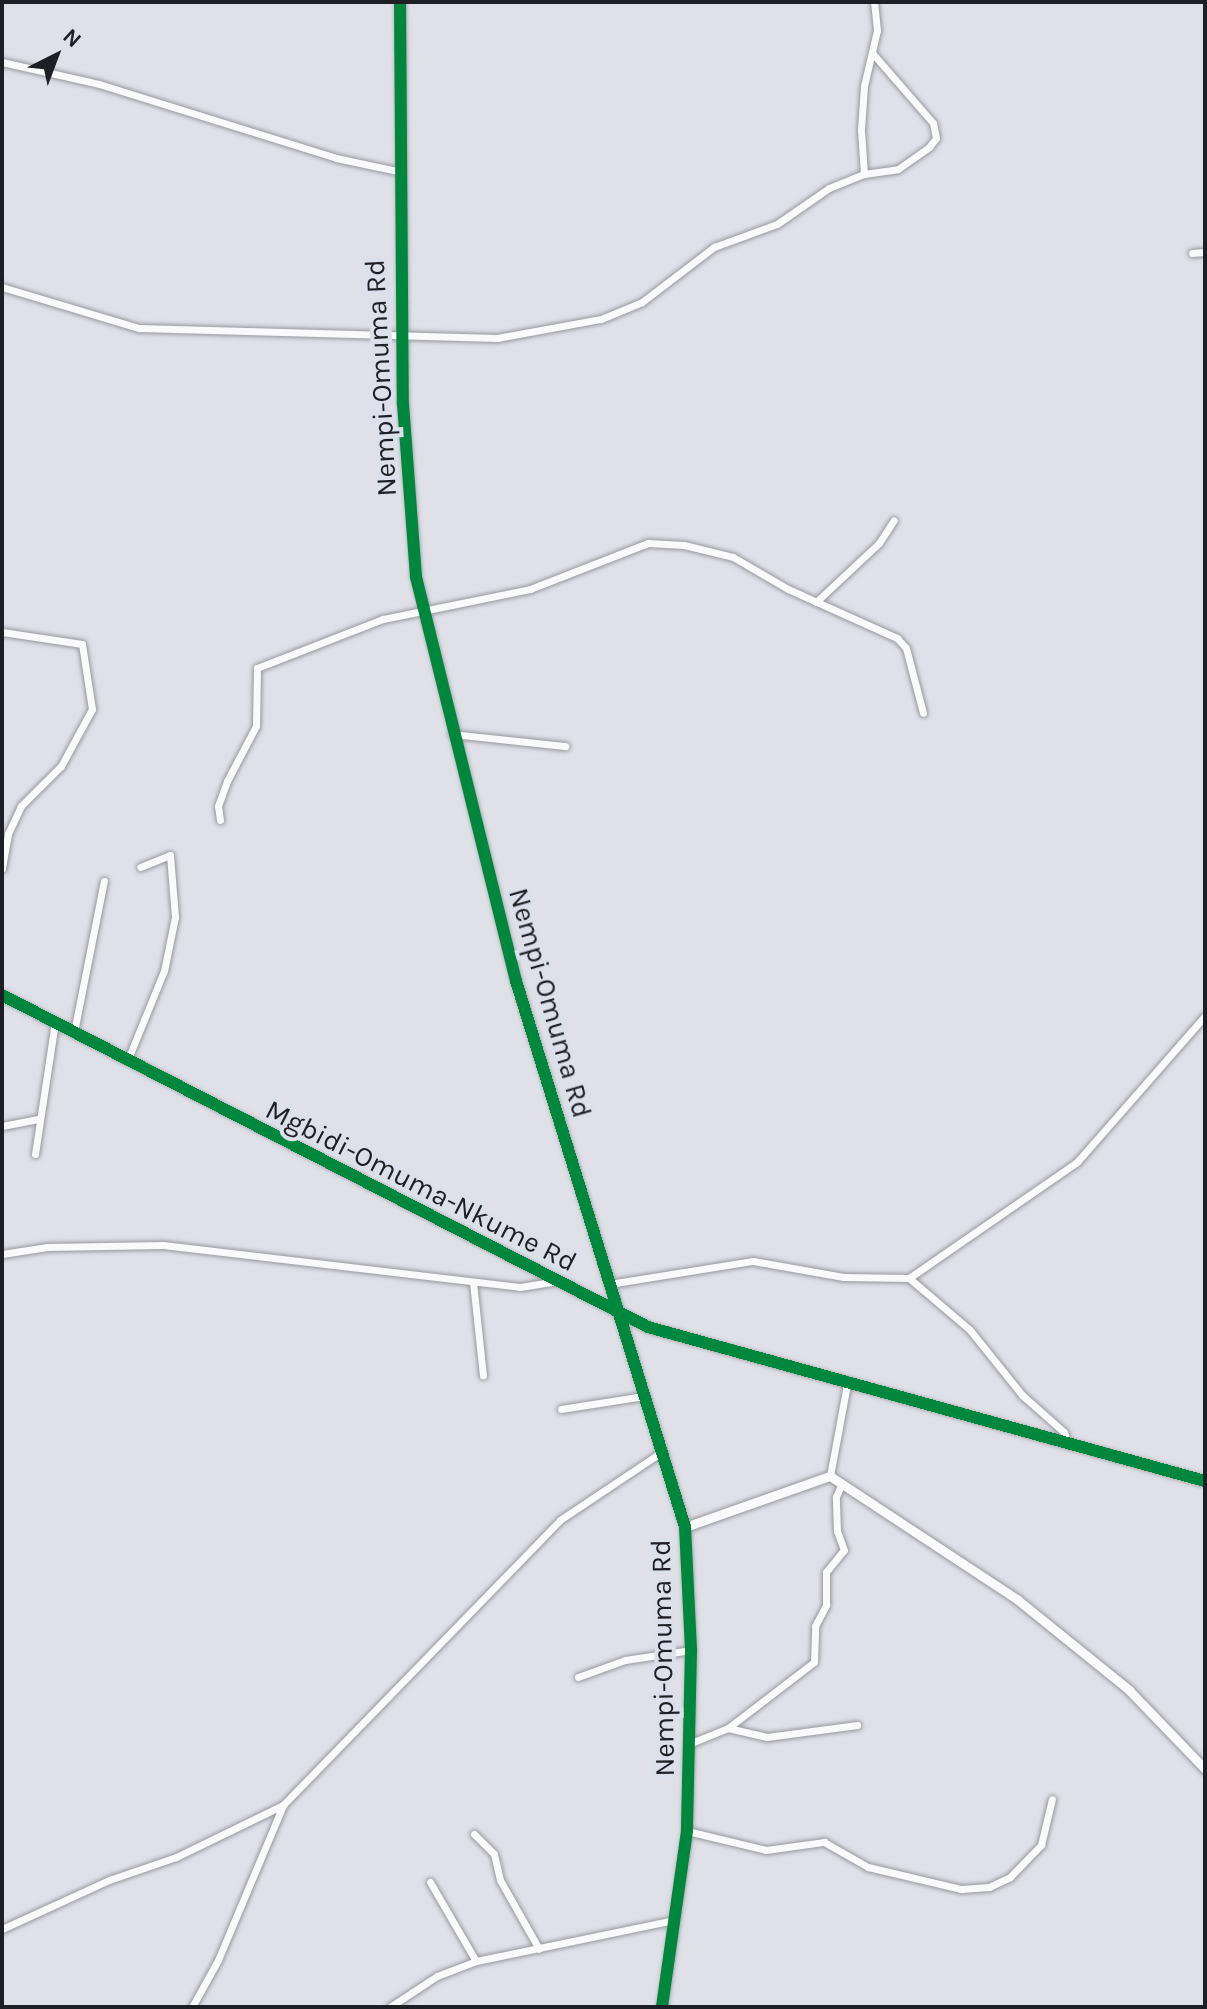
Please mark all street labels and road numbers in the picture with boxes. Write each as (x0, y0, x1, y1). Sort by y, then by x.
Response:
street label: Nempi-Omuma Rd (358, 259, 404, 497)
street label: Nempi-Omuma Rd (501, 884, 599, 1122)
street label: Mgbidi-Omuma-Nkume Rd (260, 1093, 582, 1279)
street label: Nempi-Omuma Rd (644, 1539, 682, 1777)

